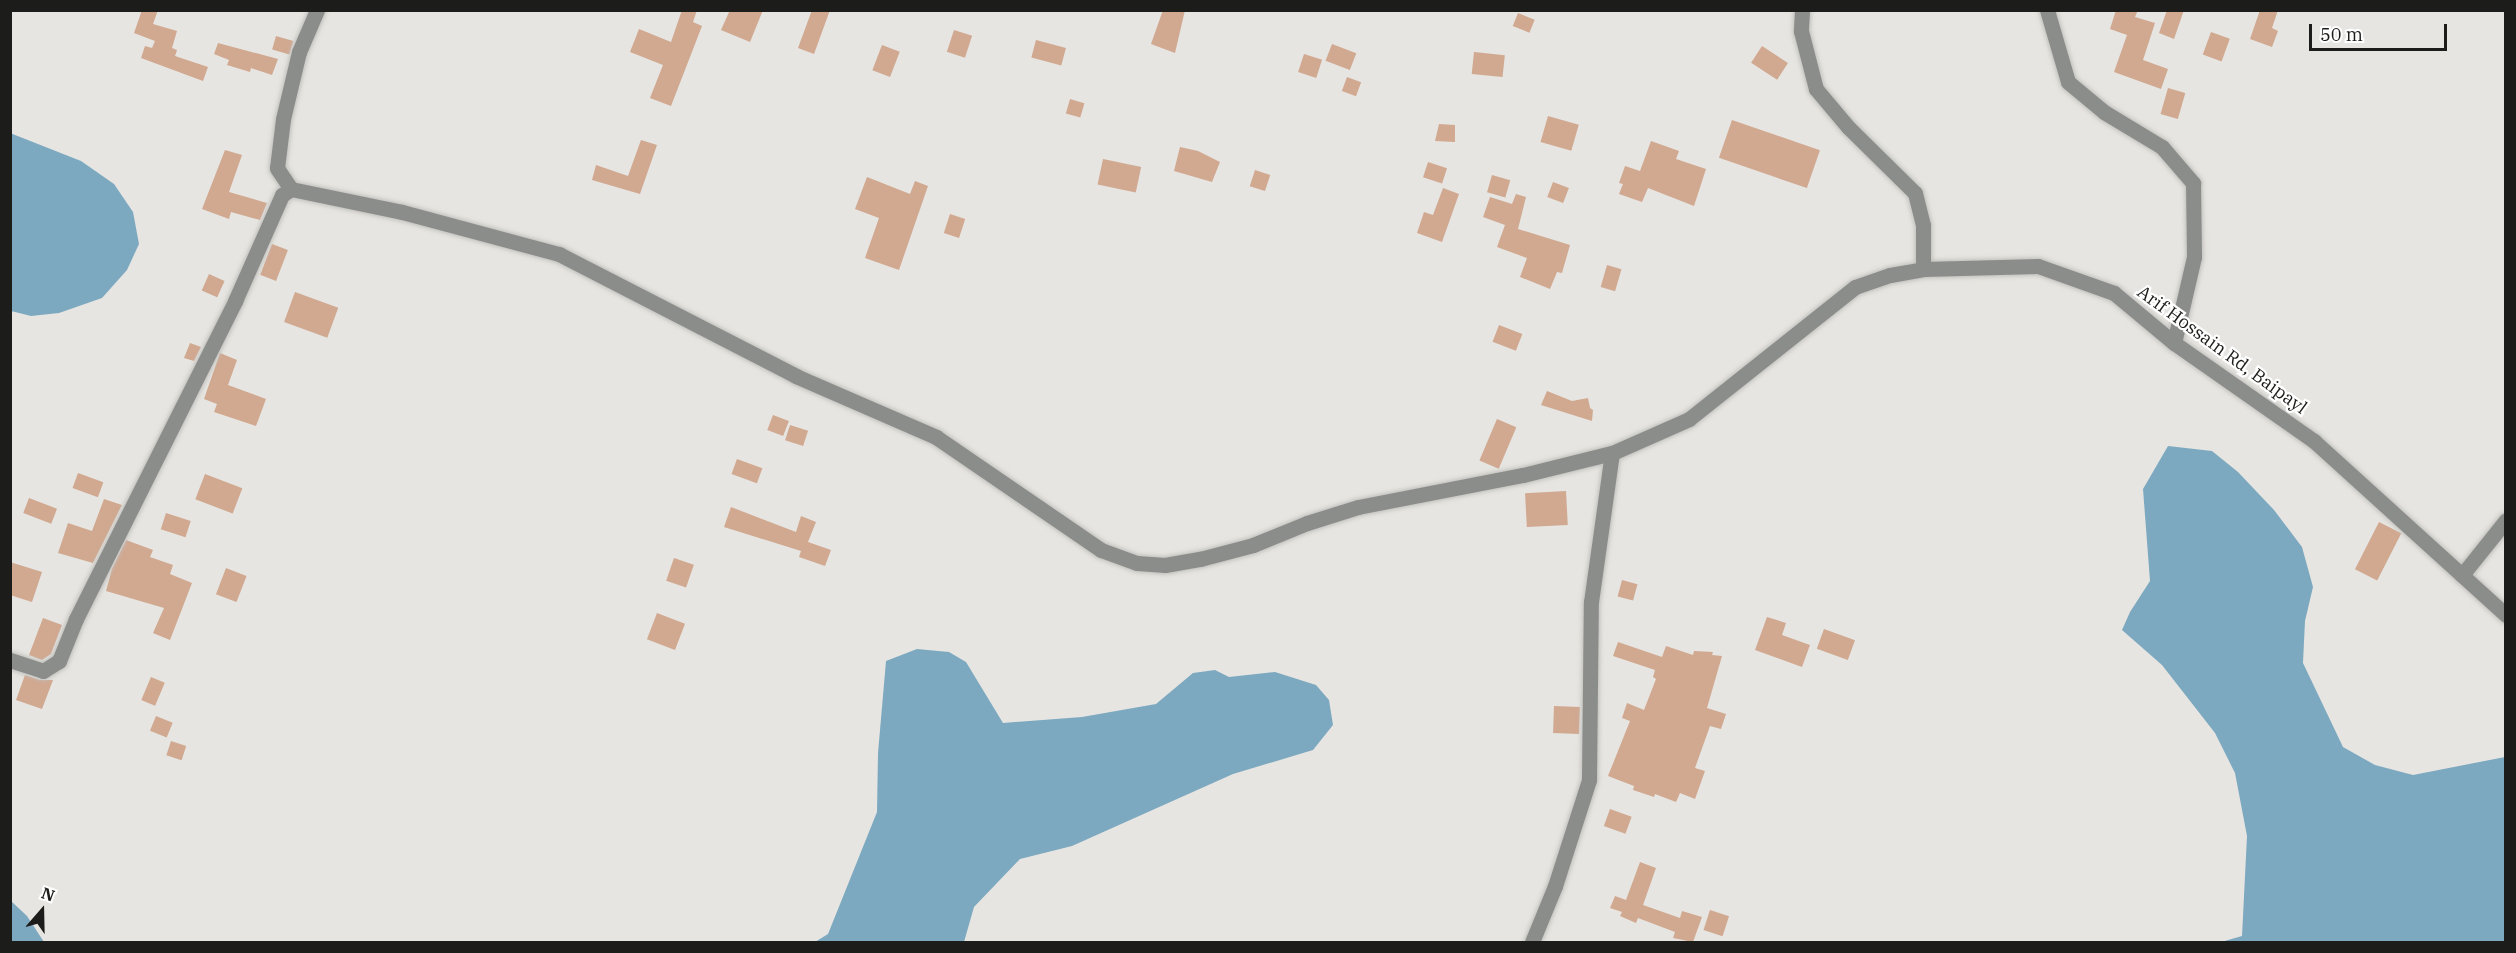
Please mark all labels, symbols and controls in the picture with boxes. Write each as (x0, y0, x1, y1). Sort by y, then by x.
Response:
scale bar (2312, 12, 2450, 50)
text: 50 m (2320, 23, 2363, 46)
street label: Arif Hossain Rd, Baipayl (2133, 281, 2311, 419)
north arrow (12, 881, 72, 941)
text: N (39, 883, 58, 906)

